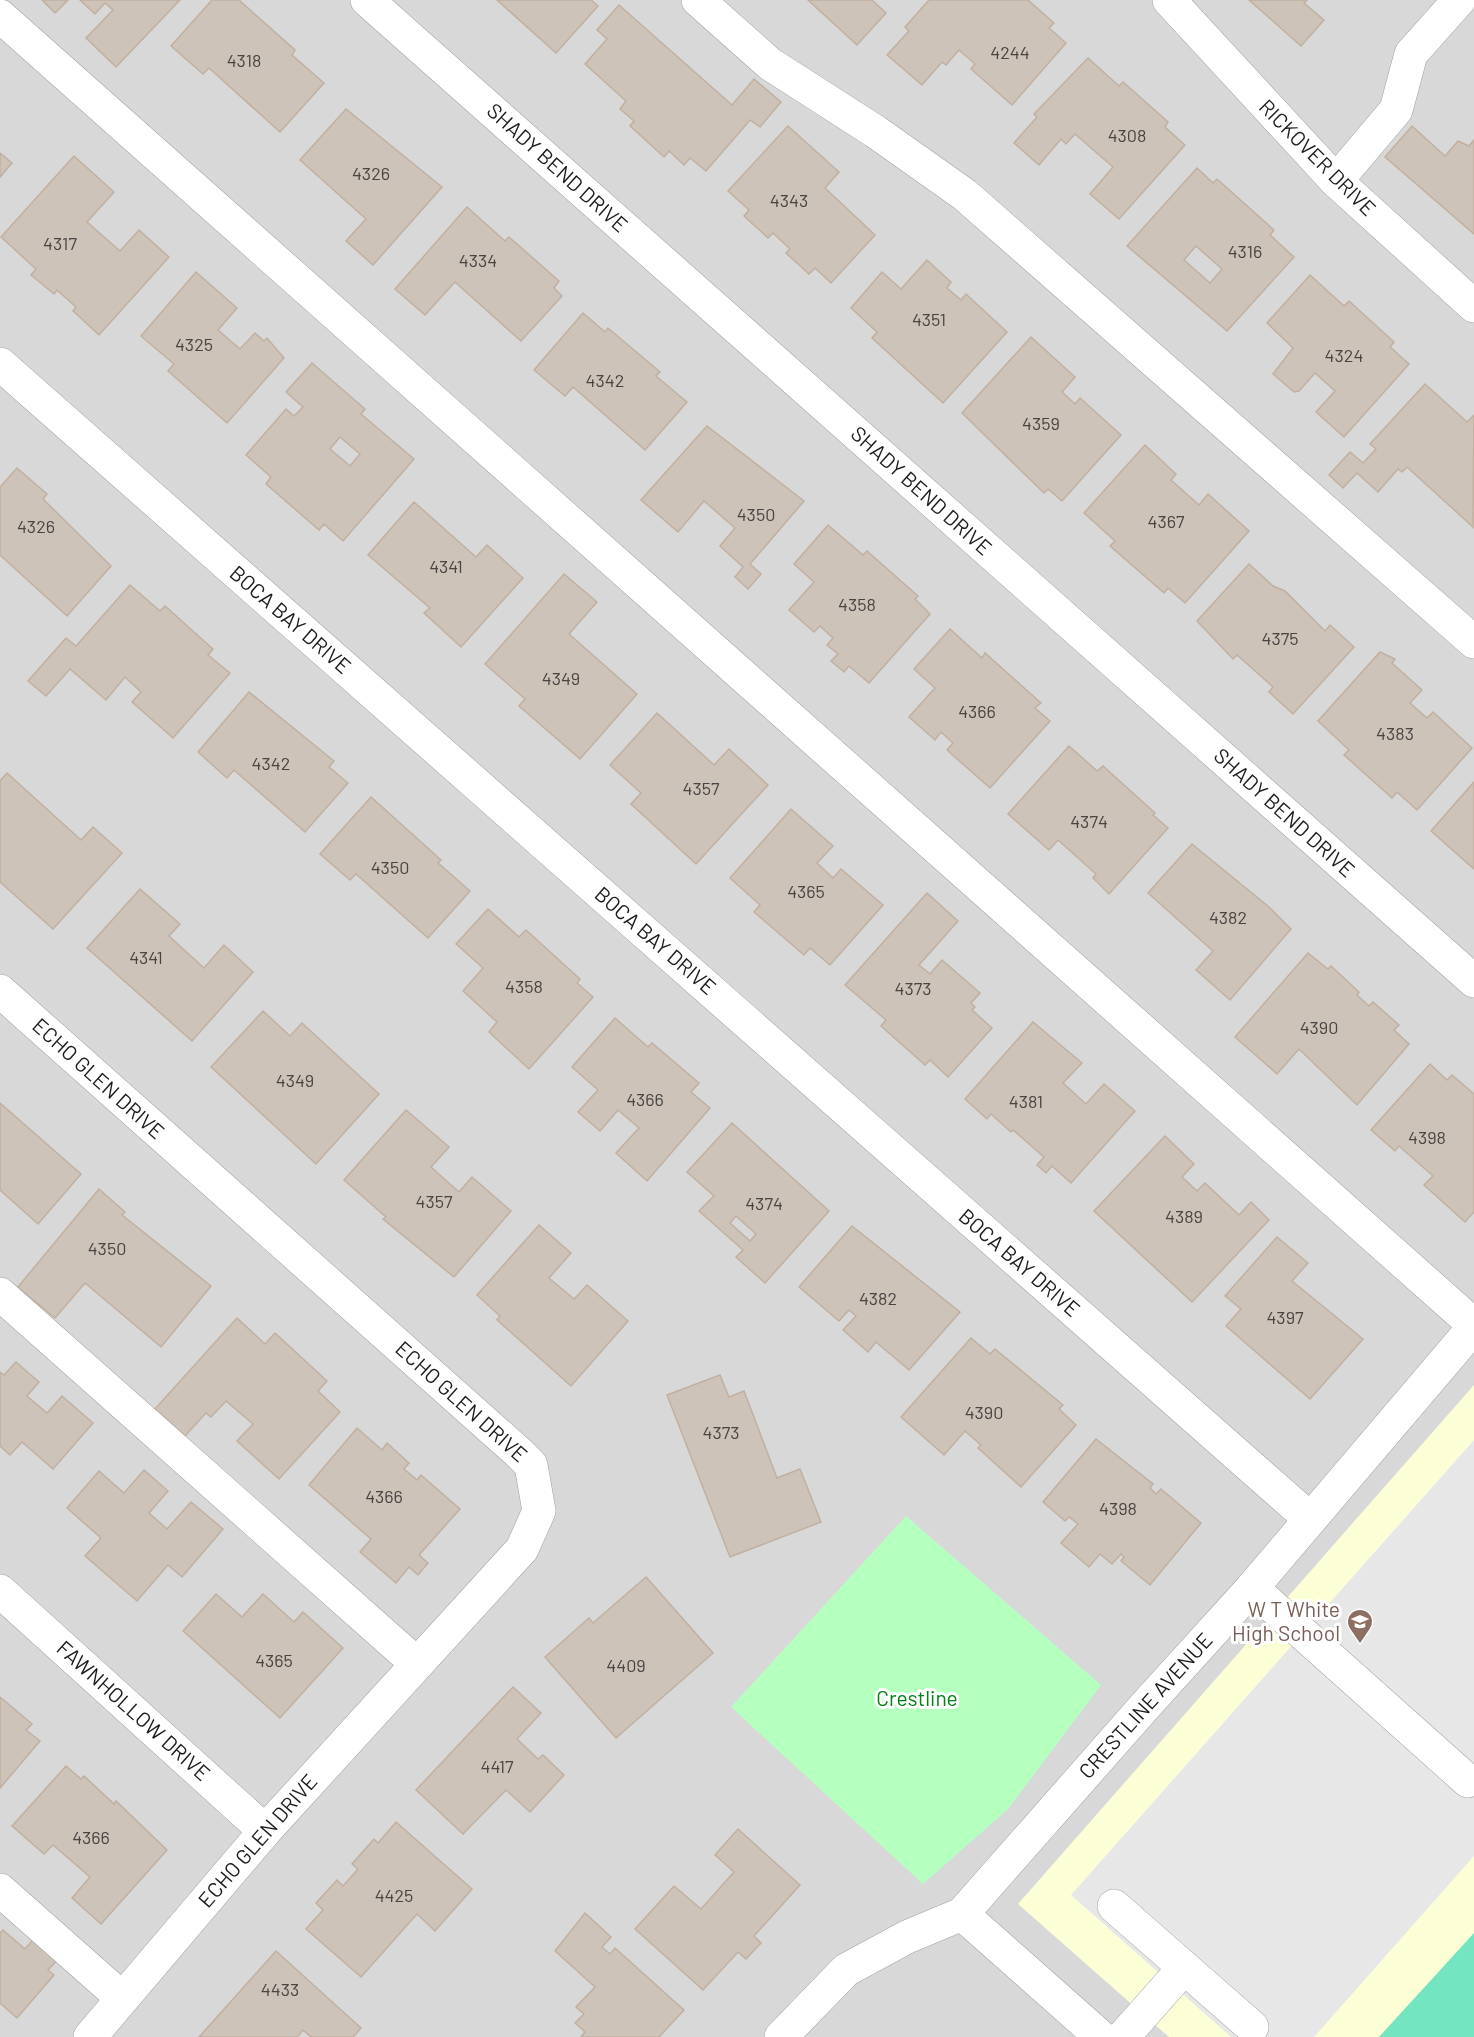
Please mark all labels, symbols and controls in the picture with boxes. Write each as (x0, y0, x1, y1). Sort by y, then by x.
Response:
house number: 4244 (990, 41, 1030, 63)
house number: 4318 (227, 49, 261, 71)
street label: RICKOVER DRIVE (1255, 94, 1381, 220)
street label: SHADY BEND DRIVE (483, 97, 633, 237)
house number: 4308 (1108, 124, 1146, 146)
house number: 4326 (352, 162, 390, 184)
house number: 4343 (770, 189, 808, 211)
house number: 4317 (43, 232, 77, 254)
house number: 4316 (1228, 240, 1262, 262)
house number: 4334 (459, 249, 497, 271)
house number: 4351 (912, 308, 946, 330)
house number: 4325 (175, 333, 213, 355)
house number: 4324 (1325, 344, 1363, 366)
house number: 4342 (586, 369, 624, 391)
house number: 4359 (1022, 412, 1060, 434)
street label: SHADY BEND DRIVE (847, 420, 997, 560)
house number: 4350 (737, 503, 775, 525)
house number: 4367 (1148, 510, 1185, 532)
house number: 4326 (17, 515, 55, 537)
house number: 4341 (429, 555, 463, 577)
street label: BOCA BAY DRIVE (225, 560, 357, 678)
house number: 4358 (838, 593, 876, 615)
house number: 4375 (1262, 627, 1298, 649)
house number: 4349 (542, 667, 580, 689)
house number: 4366 (958, 700, 996, 722)
house number: 4383 (1376, 722, 1414, 744)
street label: SHADY BEND DRIVE (1210, 742, 1360, 882)
house number: 4342 (252, 752, 290, 774)
house number: 4357 (683, 777, 720, 799)
house number: 4374 (1070, 810, 1108, 832)
house number: 4350 (371, 856, 409, 878)
house number: 4365 (787, 880, 825, 902)
street label: BOCA BAY DRIVE (590, 881, 722, 999)
house number: 4382 (1209, 906, 1247, 928)
house number: 4341 (129, 946, 163, 968)
house number: 4358 (505, 975, 543, 997)
house number: 4373 (895, 977, 931, 999)
street label: ECHO GLEN DRIVE (28, 1012, 170, 1144)
house number: 4390 (1300, 1016, 1338, 1038)
house number: 4349 (276, 1069, 314, 1091)
house number: 4366 (626, 1088, 664, 1110)
house number: 4381 (1009, 1090, 1043, 1112)
house number: 4398 (1408, 1126, 1446, 1148)
house number: 4357 (416, 1190, 453, 1212)
house number: 4374 (745, 1192, 783, 1214)
street label: BOCA BAY DRIVE (954, 1203, 1086, 1321)
house number: 4389 (1165, 1205, 1203, 1227)
house number: 4350 (88, 1237, 126, 1259)
house number: 4382 (859, 1287, 897, 1309)
house number: 4397 (1266, 1306, 1304, 1328)
street label: ECHO GLEN DRIVE (391, 1335, 533, 1467)
house number: 4390 (965, 1401, 1003, 1423)
house number: 4373 (703, 1421, 739, 1443)
house number: 4366 (365, 1485, 403, 1507)
house number: 4398 (1099, 1497, 1137, 1519)
place label: W T White High School (1232, 1596, 1340, 1645)
school or university icon: W T White High School (1345, 1607, 1375, 1645)
street label: CRESTLINE AVENUE (1073, 1627, 1217, 1783)
street label: FAWNHOLLOW DRIVE (52, 1635, 216, 1785)
house number: 4365 (255, 1649, 293, 1671)
house number: 4409 (606, 1654, 646, 1676)
park label: Crestline (876, 1685, 958, 1710)
house number: 4417 (481, 1755, 514, 1777)
street label: ECHO GLEN DRIVE (192, 1768, 322, 1912)
house number: 4366 (72, 1826, 110, 1848)
house number: 4425 (375, 1884, 413, 1906)
house number: 4433 (261, 1978, 299, 2000)

